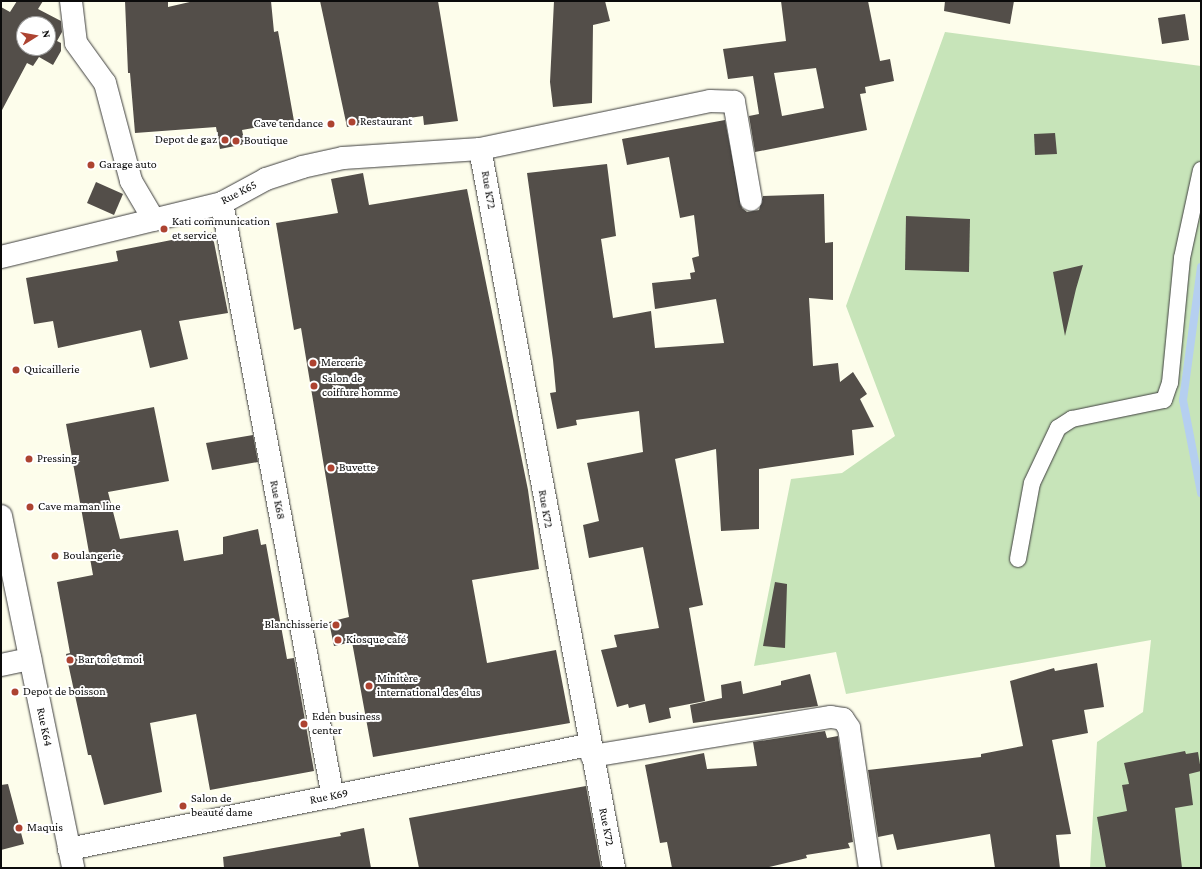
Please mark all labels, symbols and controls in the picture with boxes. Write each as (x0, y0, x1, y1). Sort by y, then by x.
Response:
north arrow (16, 16, 56, 56)
text: N (40, 29, 53, 39)
place label: Restaurant (360, 115, 412, 129)
place label: Cave tendance (253, 117, 323, 131)
marker: Restaurant (347, 117, 357, 127)
marker: Cave tendance (326, 119, 336, 129)
place label: Depot de gaz (155, 133, 217, 147)
place label: Boutique (244, 134, 288, 148)
marker: Depot de gaz (220, 135, 230, 145)
marker: Boutique (231, 136, 241, 146)
place label: Garage auto (99, 158, 157, 172)
marker: Garage auto (86, 160, 96, 170)
street label: Rue K72 (478, 170, 498, 210)
street label: Rue K65 (218, 178, 260, 208)
place label: Kati communication et service (172, 215, 270, 243)
marker: Kati communication et service (159, 224, 169, 234)
place label: Mercerie (321, 356, 363, 370)
marker: Mercerie (308, 358, 318, 368)
place label: Quicaillerie (24, 363, 79, 377)
marker: Quicaillerie (11, 365, 21, 375)
place label: Salon de coiffure homme (322, 372, 398, 400)
marker: Salon de coiffure homme (309, 381, 319, 391)
place label: Pressing (37, 452, 77, 466)
marker: Pressing (24, 454, 34, 464)
place label: Buvette (339, 461, 376, 475)
marker: Buvette (326, 463, 336, 473)
street label: Rue K68 (266, 479, 288, 521)
street label: Rue K72 (535, 489, 555, 529)
place label: Cave maman line (38, 500, 121, 514)
marker: Cave maman line (25, 502, 35, 512)
place label: Boulangerie (63, 549, 121, 563)
marker: Boulangerie (50, 551, 60, 561)
place label: Blanchisserie (264, 618, 328, 632)
marker: Blanchisserie (331, 620, 341, 630)
place label: Kiosque café (346, 633, 406, 647)
marker: Kiosque café (333, 635, 343, 645)
place label: Bar toi et moi (78, 653, 142, 667)
marker: Bar toi et moi (65, 655, 75, 665)
place label: Minitère international des élus (377, 672, 481, 700)
marker: Minitère international des élus (364, 681, 374, 691)
place label: Depot de boisson (23, 685, 106, 699)
marker: Depot de boisson (10, 687, 20, 697)
street label: Rue K64 (33, 706, 55, 748)
place label: Eden business center (312, 710, 380, 738)
marker: Eden business center (299, 719, 309, 729)
street label: Rue K69 (308, 786, 350, 808)
place label: Salon de beauté dame (191, 792, 253, 820)
marker: Salon de beauté dame (178, 801, 188, 811)
street label: Rue K72 (595, 807, 617, 847)
place label: Maquis (27, 821, 63, 835)
marker: Maquis (14, 823, 24, 833)

